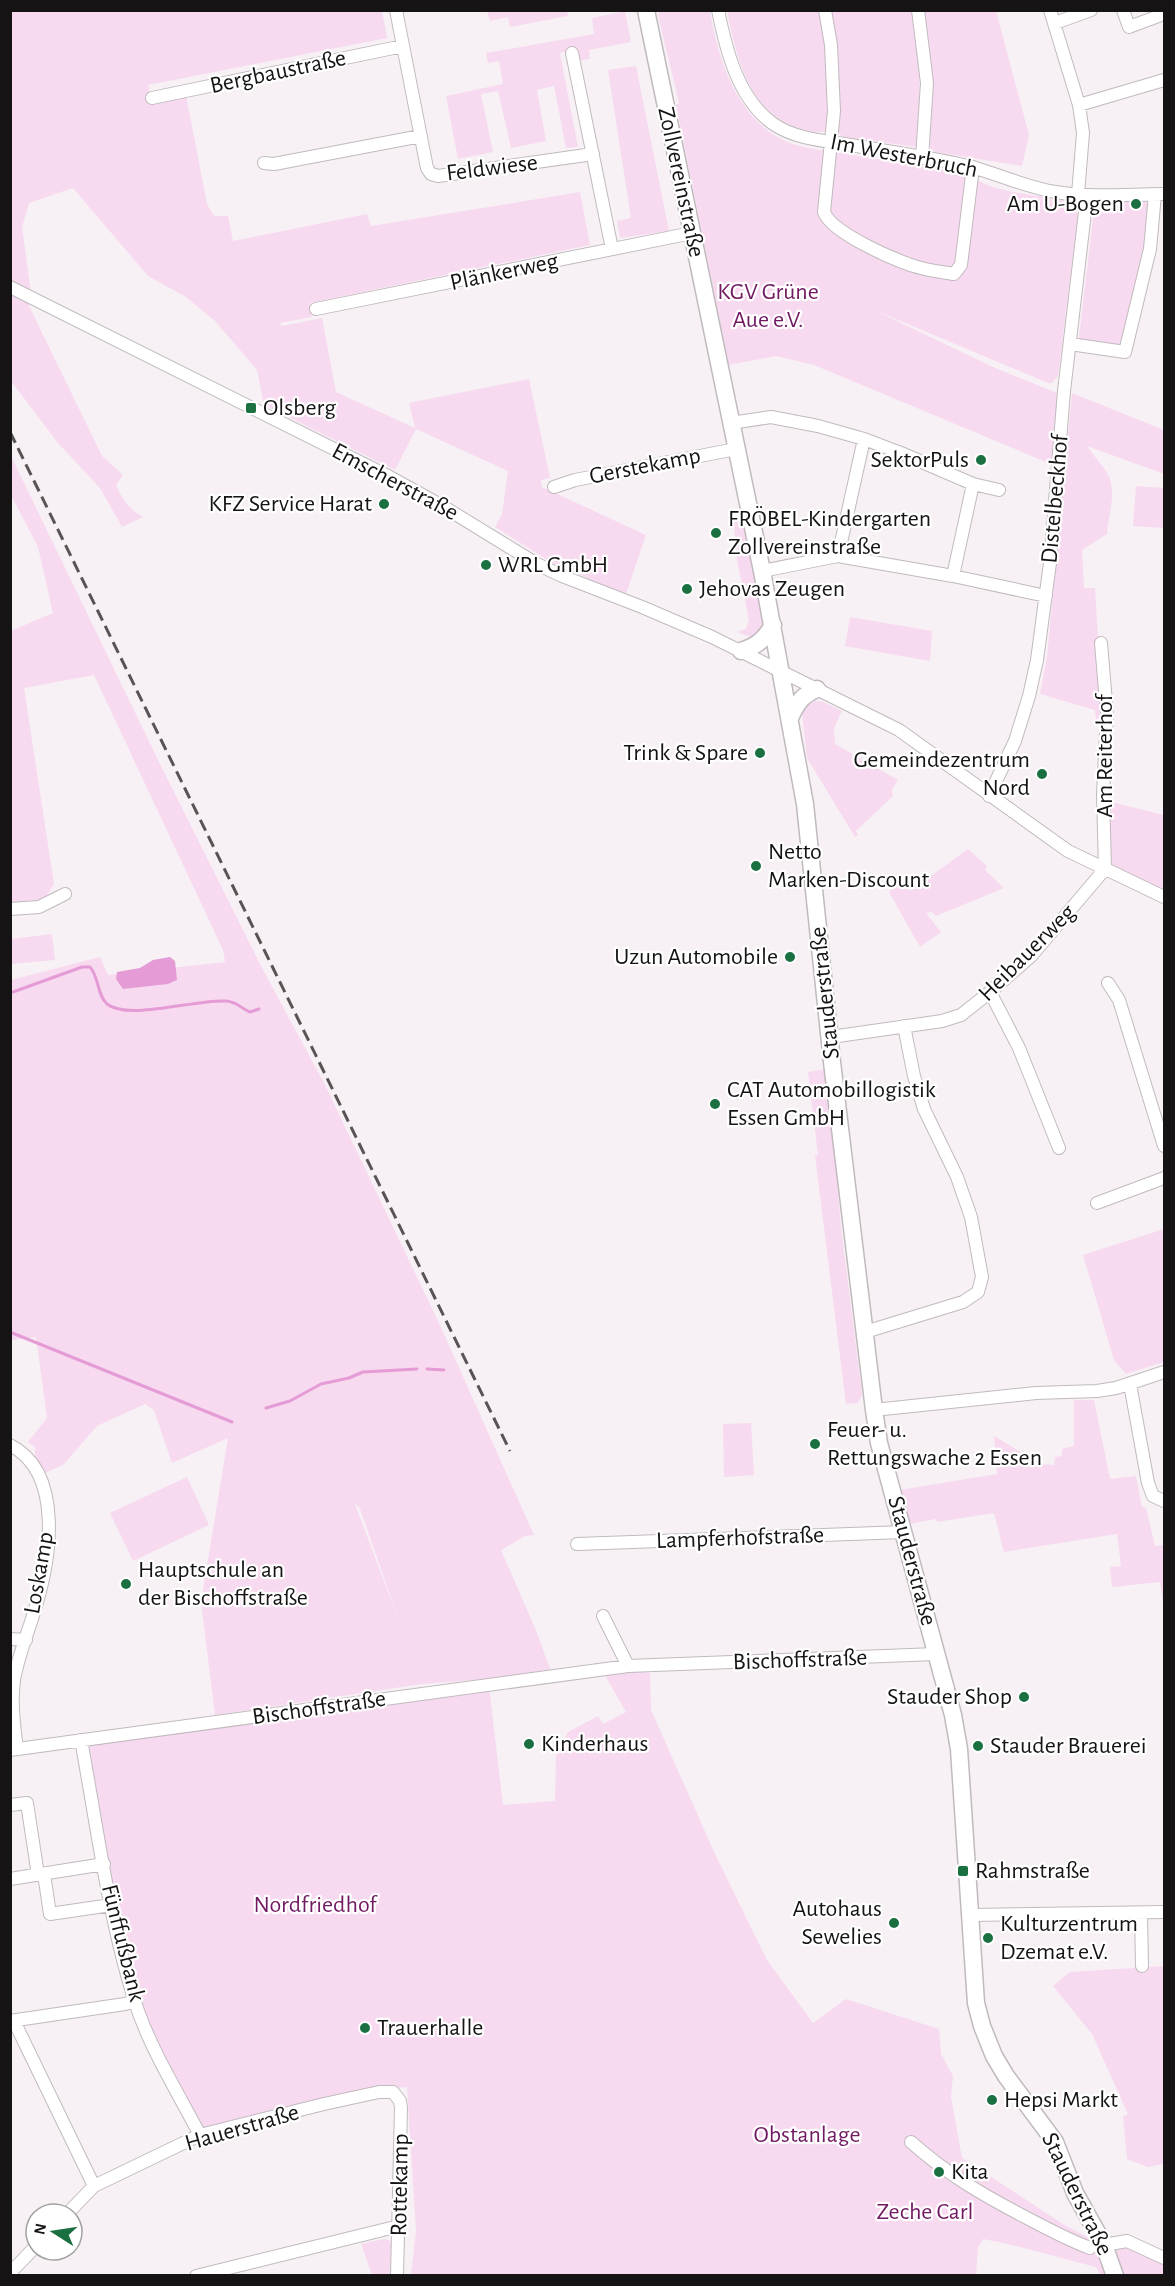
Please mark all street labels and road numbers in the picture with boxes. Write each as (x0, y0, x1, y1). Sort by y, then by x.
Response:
street label: Bergbaustraße (208, 46, 348, 98)
street label: Zollvereinstraße (653, 105, 709, 259)
street label: Im Westerbruch (828, 130, 980, 182)
street label: Feldwiese (445, 150, 539, 186)
street label: Plänkerweg (448, 249, 560, 295)
street label: Distelbeckhof (1037, 432, 1073, 564)
street label: Emscherstraße (328, 439, 462, 525)
street label: Gerstekamp (587, 443, 703, 489)
street label: Am Reiterhof (1093, 693, 1117, 818)
street label: Heibauerweg (974, 900, 1080, 1006)
street label: Stauderstraße (806, 926, 844, 1060)
street label: Stauderstraße (883, 1494, 941, 1628)
street label: Lampferhofstraße (656, 1523, 824, 1553)
street label: Loskamp (20, 1530, 58, 1616)
street label: Bischoffstraße (732, 1646, 868, 1674)
street label: Bischoffstraße (251, 1687, 387, 1729)
street label: Fünffußbank (97, 1882, 149, 2004)
street label: Hauerstraße (182, 2100, 302, 2156)
street label: Stauderstraße (1037, 2129, 1117, 2259)
street label: Rottekamp (387, 2133, 413, 2237)

